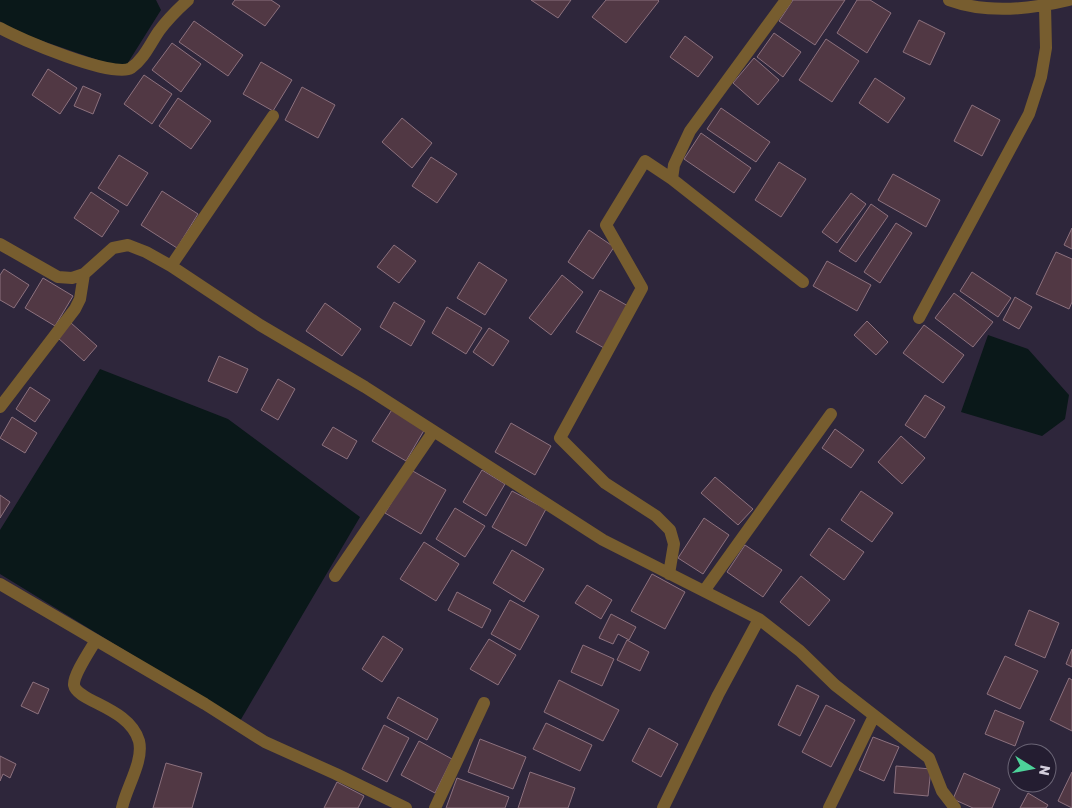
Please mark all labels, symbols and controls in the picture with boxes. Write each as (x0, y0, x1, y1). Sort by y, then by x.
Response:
north arrow (1007, 743, 1057, 793)
text: N (1035, 764, 1054, 777)

